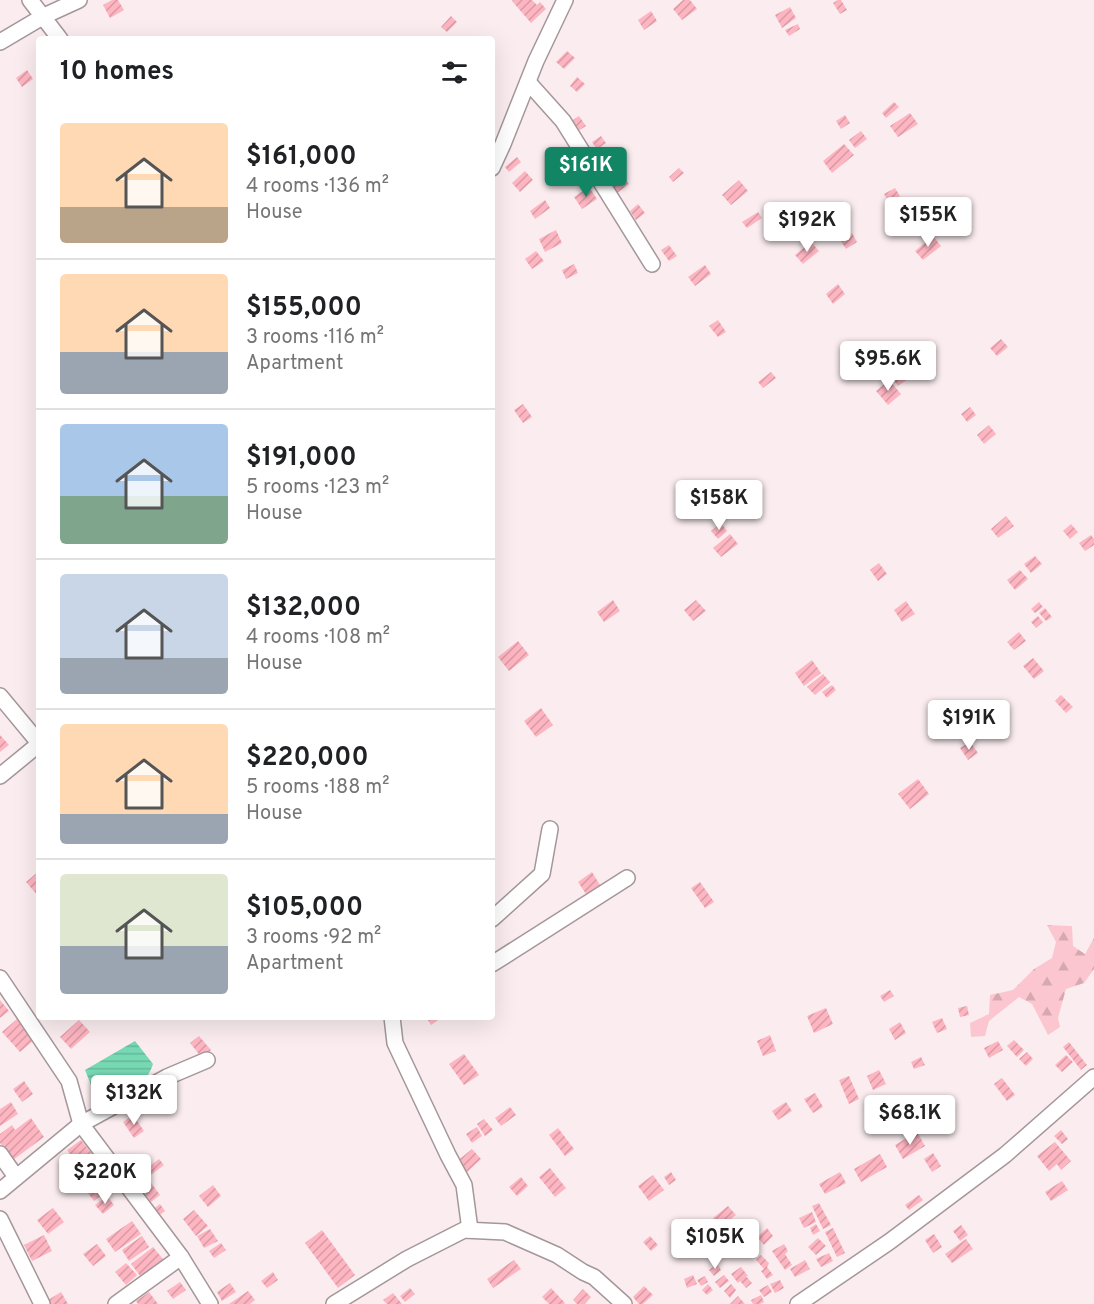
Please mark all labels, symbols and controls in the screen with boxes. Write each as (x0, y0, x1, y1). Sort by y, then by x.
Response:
text: 10 homes (60, 56, 174, 89)
icon: filters (438, 56, 471, 89)
text: $161,000 (246, 141, 357, 174)
icon: home (108, 147, 180, 219)
pin: $161K (544, 147, 628, 198)
text: $161K (559, 153, 613, 179)
text: 4 rooms · 136 m² (246, 174, 389, 200)
pin: $155K (886, 197, 970, 248)
text: House (246, 200, 302, 226)
pin: $192K (765, 202, 849, 253)
text: $155K (899, 203, 957, 229)
text: $192K (778, 208, 836, 234)
text: $155,000 (246, 292, 362, 325)
icon: home (108, 298, 180, 370)
text: 3 rooms · 116 m² (246, 325, 384, 351)
pin: $95.6K (839, 341, 937, 392)
text: $95.6K (854, 347, 922, 373)
text: Apartment (246, 351, 344, 377)
text: $191,000 (246, 442, 357, 475)
icon: home (108, 448, 180, 520)
text: 5 rooms · 123 m² (246, 475, 389, 501)
pin: $158K (677, 480, 761, 531)
text: $158K (690, 486, 748, 512)
text: House (246, 501, 302, 527)
text: $132,000 (246, 592, 361, 625)
icon: home (108, 598, 180, 670)
text: 4 rooms · 108 m² (246, 625, 390, 651)
text: House (246, 651, 302, 677)
pin: $191K (927, 700, 1011, 751)
text: $191K (942, 706, 996, 732)
text: $220,000 (246, 742, 369, 775)
icon: home (108, 748, 180, 820)
text: 5 rooms · 188 m² (246, 775, 389, 801)
text: House (246, 801, 302, 827)
text: $105,000 (246, 892, 363, 925)
icon: home (108, 898, 180, 970)
text: 3 rooms · 92 m² (246, 925, 381, 951)
text: Apartment (246, 951, 344, 977)
pin: $132K (92, 1075, 176, 1126)
text: $132K (105, 1081, 163, 1107)
pin: $68.1K (861, 1095, 959, 1146)
text: $68.1K (878, 1101, 942, 1127)
pin: $220K (63, 1154, 147, 1205)
text: $220K (73, 1160, 137, 1186)
pin: $105K (673, 1219, 757, 1270)
text: $105K (685, 1225, 745, 1251)

